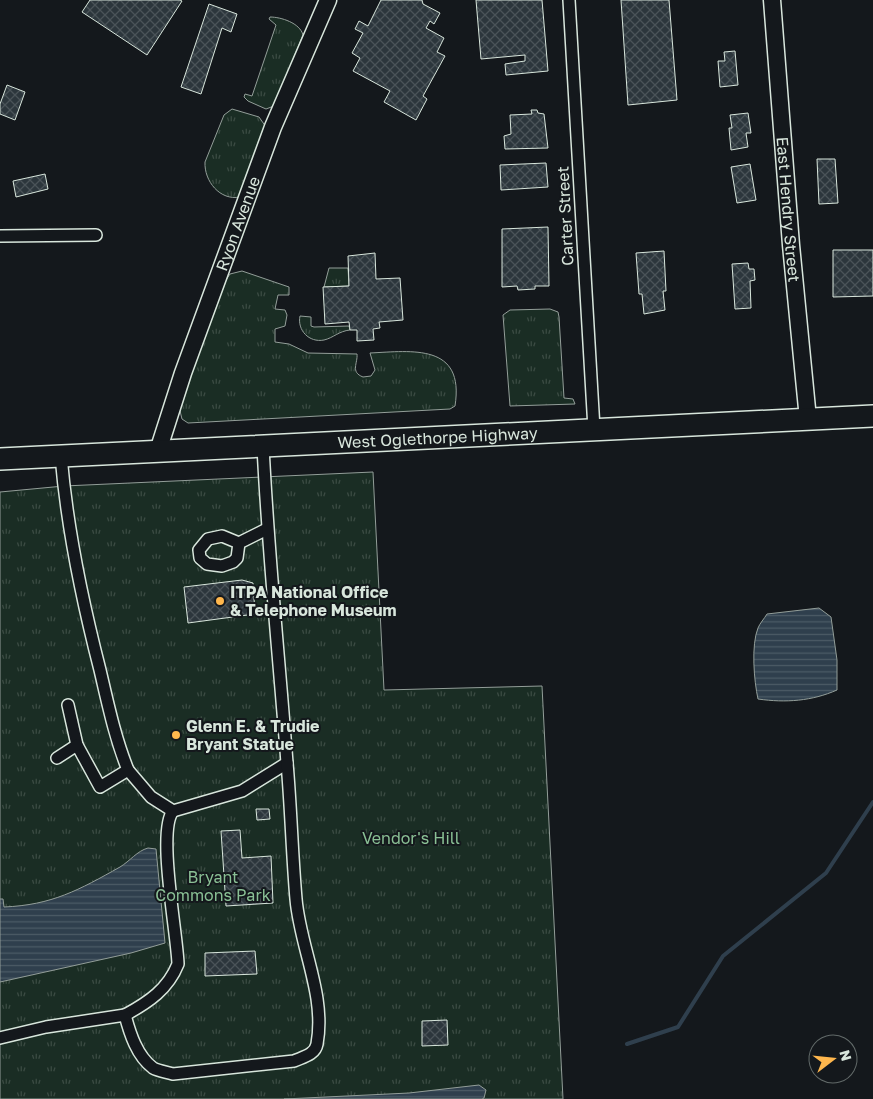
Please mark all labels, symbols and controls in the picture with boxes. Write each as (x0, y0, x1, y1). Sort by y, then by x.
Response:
street label: East Hendry Street (773, 136, 805, 283)
street label: Carter Street (552, 166, 578, 266)
street label: Ryon Avenue (211, 173, 264, 274)
street label: West Oglethorpe Highway (337, 423, 538, 452)
place label: ITPA National Office & Telephone Museum (230, 582, 397, 620)
marker: ITPA National Office & Telephone Museum (214, 595, 226, 607)
place label: Glenn E. & Trudie Bryant Statue (186, 716, 319, 754)
marker: Glenn E. & Trudie Bryant Statue (170, 729, 182, 741)
park label: Vendor's Hill (362, 828, 460, 848)
park label: Bryant Commons Park (155, 867, 271, 905)
north arrow (808, 1034, 858, 1084)
text: N (836, 1048, 856, 1063)

